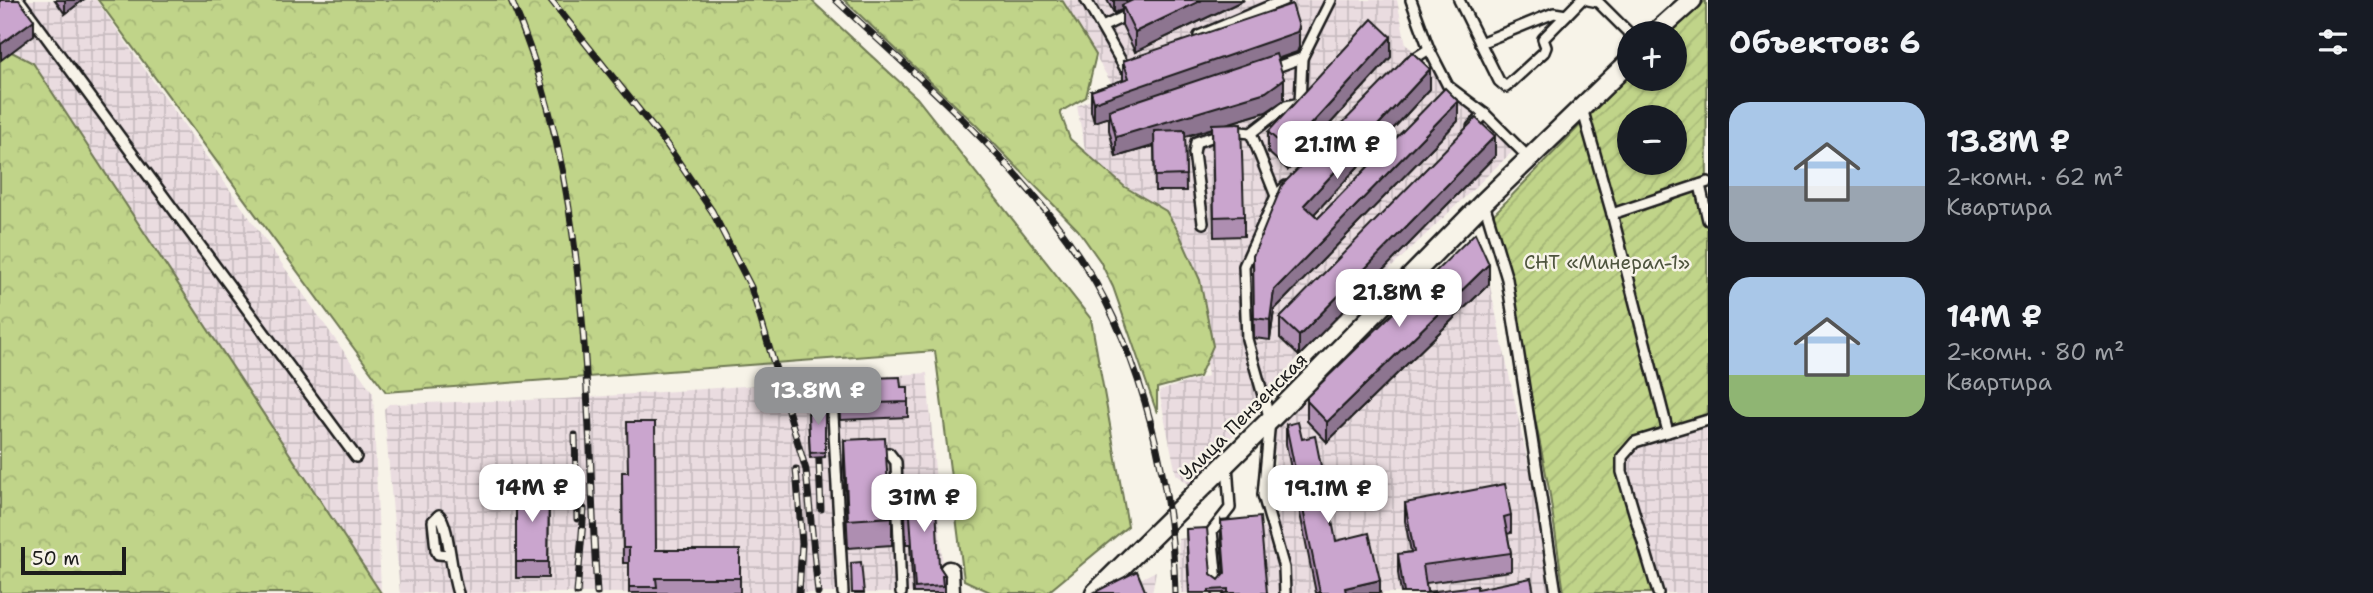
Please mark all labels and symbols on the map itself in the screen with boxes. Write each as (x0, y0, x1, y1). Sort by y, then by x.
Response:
pin: 21.1M ₽ (1272, 122, 1402, 181)
park label: СНТ «Минерал-1» (1524, 250, 1690, 275)
pin: 21.8M ₽ (1334, 270, 1464, 329)
street label: Улица Пензенская (1174, 347, 1313, 486)
pin: 13.8M ₽ (753, 368, 883, 427)
pin: 14M ₽ (483, 464, 581, 524)
pin: 19.1M ₽ (1263, 466, 1393, 525)
pin: 31M ₽ (875, 475, 973, 534)
scale bar (21, 544, 126, 576)

